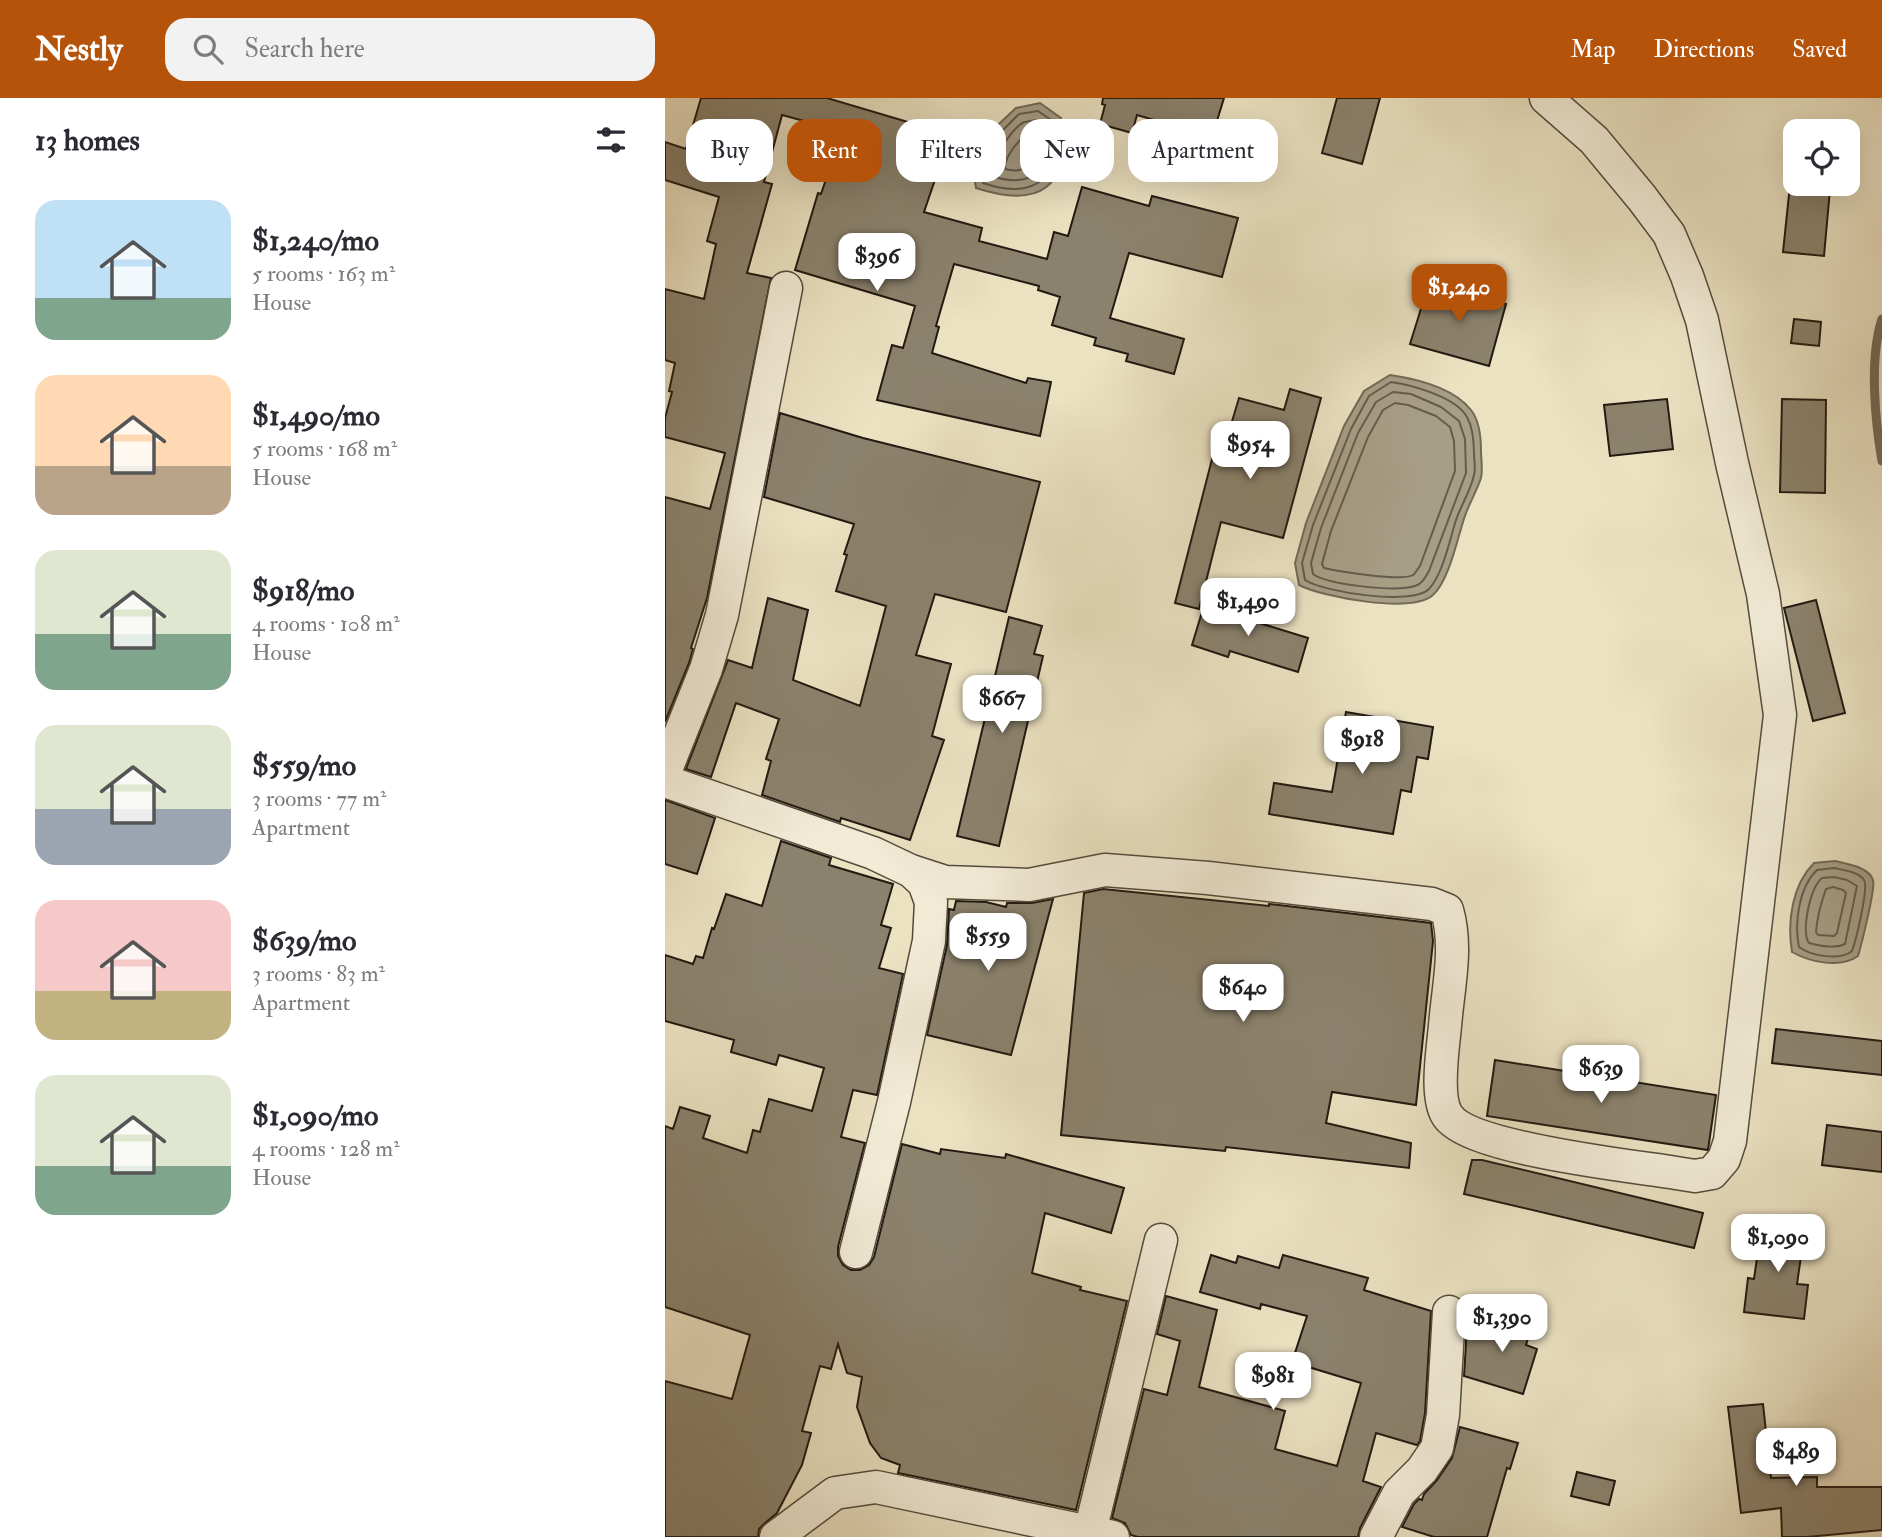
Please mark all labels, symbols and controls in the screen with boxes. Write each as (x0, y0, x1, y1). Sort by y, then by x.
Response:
search box (165, 18, 655, 81)
text: Nestly (35, 29, 123, 70)
icon: search (189, 30, 227, 68)
text: Search here (245, 33, 365, 65)
text: Map (1570, 34, 1615, 65)
text: Directions (1653, 34, 1754, 65)
text: Saved (1792, 34, 1847, 65)
chip: Buy (686, 119, 773, 182)
chip: Rent (787, 119, 882, 182)
chip: Filters (896, 119, 1006, 182)
chip: New (1020, 119, 1114, 182)
chip: Apartment (1128, 119, 1278, 182)
map controls (1783, 119, 1860, 196)
button: locate (1783, 119, 1860, 196)
icon: filters (592, 121, 630, 159)
text: 13 homes (35, 122, 140, 159)
text: $1,240/mo (252, 222, 379, 259)
icon: home (91, 228, 175, 312)
pin: $396 (836, 234, 918, 293)
text: $396 (854, 241, 900, 270)
text: 5 rooms · 163 m² (252, 259, 395, 288)
pin: $1,240 (1402, 264, 1516, 324)
text: $1,240 (1428, 272, 1490, 301)
text: House (252, 288, 311, 317)
text: $1,490/mo (252, 397, 380, 434)
icon: home (91, 403, 175, 487)
pin: $954 (1209, 422, 1291, 481)
text: $954 (1227, 429, 1273, 458)
text: 5 rooms · 168 m² (252, 434, 397, 463)
text: House (252, 463, 311, 492)
text: $918/mo (252, 572, 354, 609)
icon: home (91, 578, 175, 662)
pin: $1,490 (1191, 578, 1305, 638)
text: $1,490 (1216, 586, 1280, 615)
text: 4 rooms · 108 m² (252, 609, 400, 638)
text: House (252, 638, 311, 667)
pin: $667 (961, 676, 1043, 735)
text: $667 (979, 683, 1025, 712)
pin: $918 (1321, 716, 1403, 776)
text: $918 (1340, 724, 1384, 753)
text: $559/mo (252, 747, 356, 784)
icon: home (91, 753, 175, 837)
text: 3 rooms · 77 m² (252, 784, 387, 813)
text: Apartment (252, 813, 350, 842)
pin: $559 (947, 914, 1029, 973)
text: $559 (965, 921, 1011, 950)
text: $639/mo (252, 922, 356, 959)
icon: home (91, 928, 175, 1012)
text: 3 rooms · 83 m² (252, 959, 385, 988)
pin: $640 (1202, 964, 1284, 1024)
text: $640 (1219, 972, 1267, 1001)
text: Apartment (252, 988, 350, 1017)
pin: $639 (1560, 1046, 1642, 1105)
text: $639 (1578, 1053, 1624, 1082)
text: $1,090/mo (252, 1097, 378, 1134)
icon: home (91, 1103, 175, 1187)
text: 4 rooms · 128 m² (252, 1134, 400, 1163)
text: House (252, 1163, 311, 1192)
pin: $1,090 (1721, 1214, 1835, 1274)
text: $1,090 (1747, 1222, 1809, 1251)
pin: $1,390 (1445, 1294, 1559, 1354)
text: $1,390 (1472, 1302, 1532, 1331)
pin: $981 (1232, 1352, 1314, 1412)
text: $981 (1251, 1360, 1295, 1389)
pin: $489 (1755, 1428, 1837, 1488)
text: $489 (1772, 1436, 1820, 1465)

